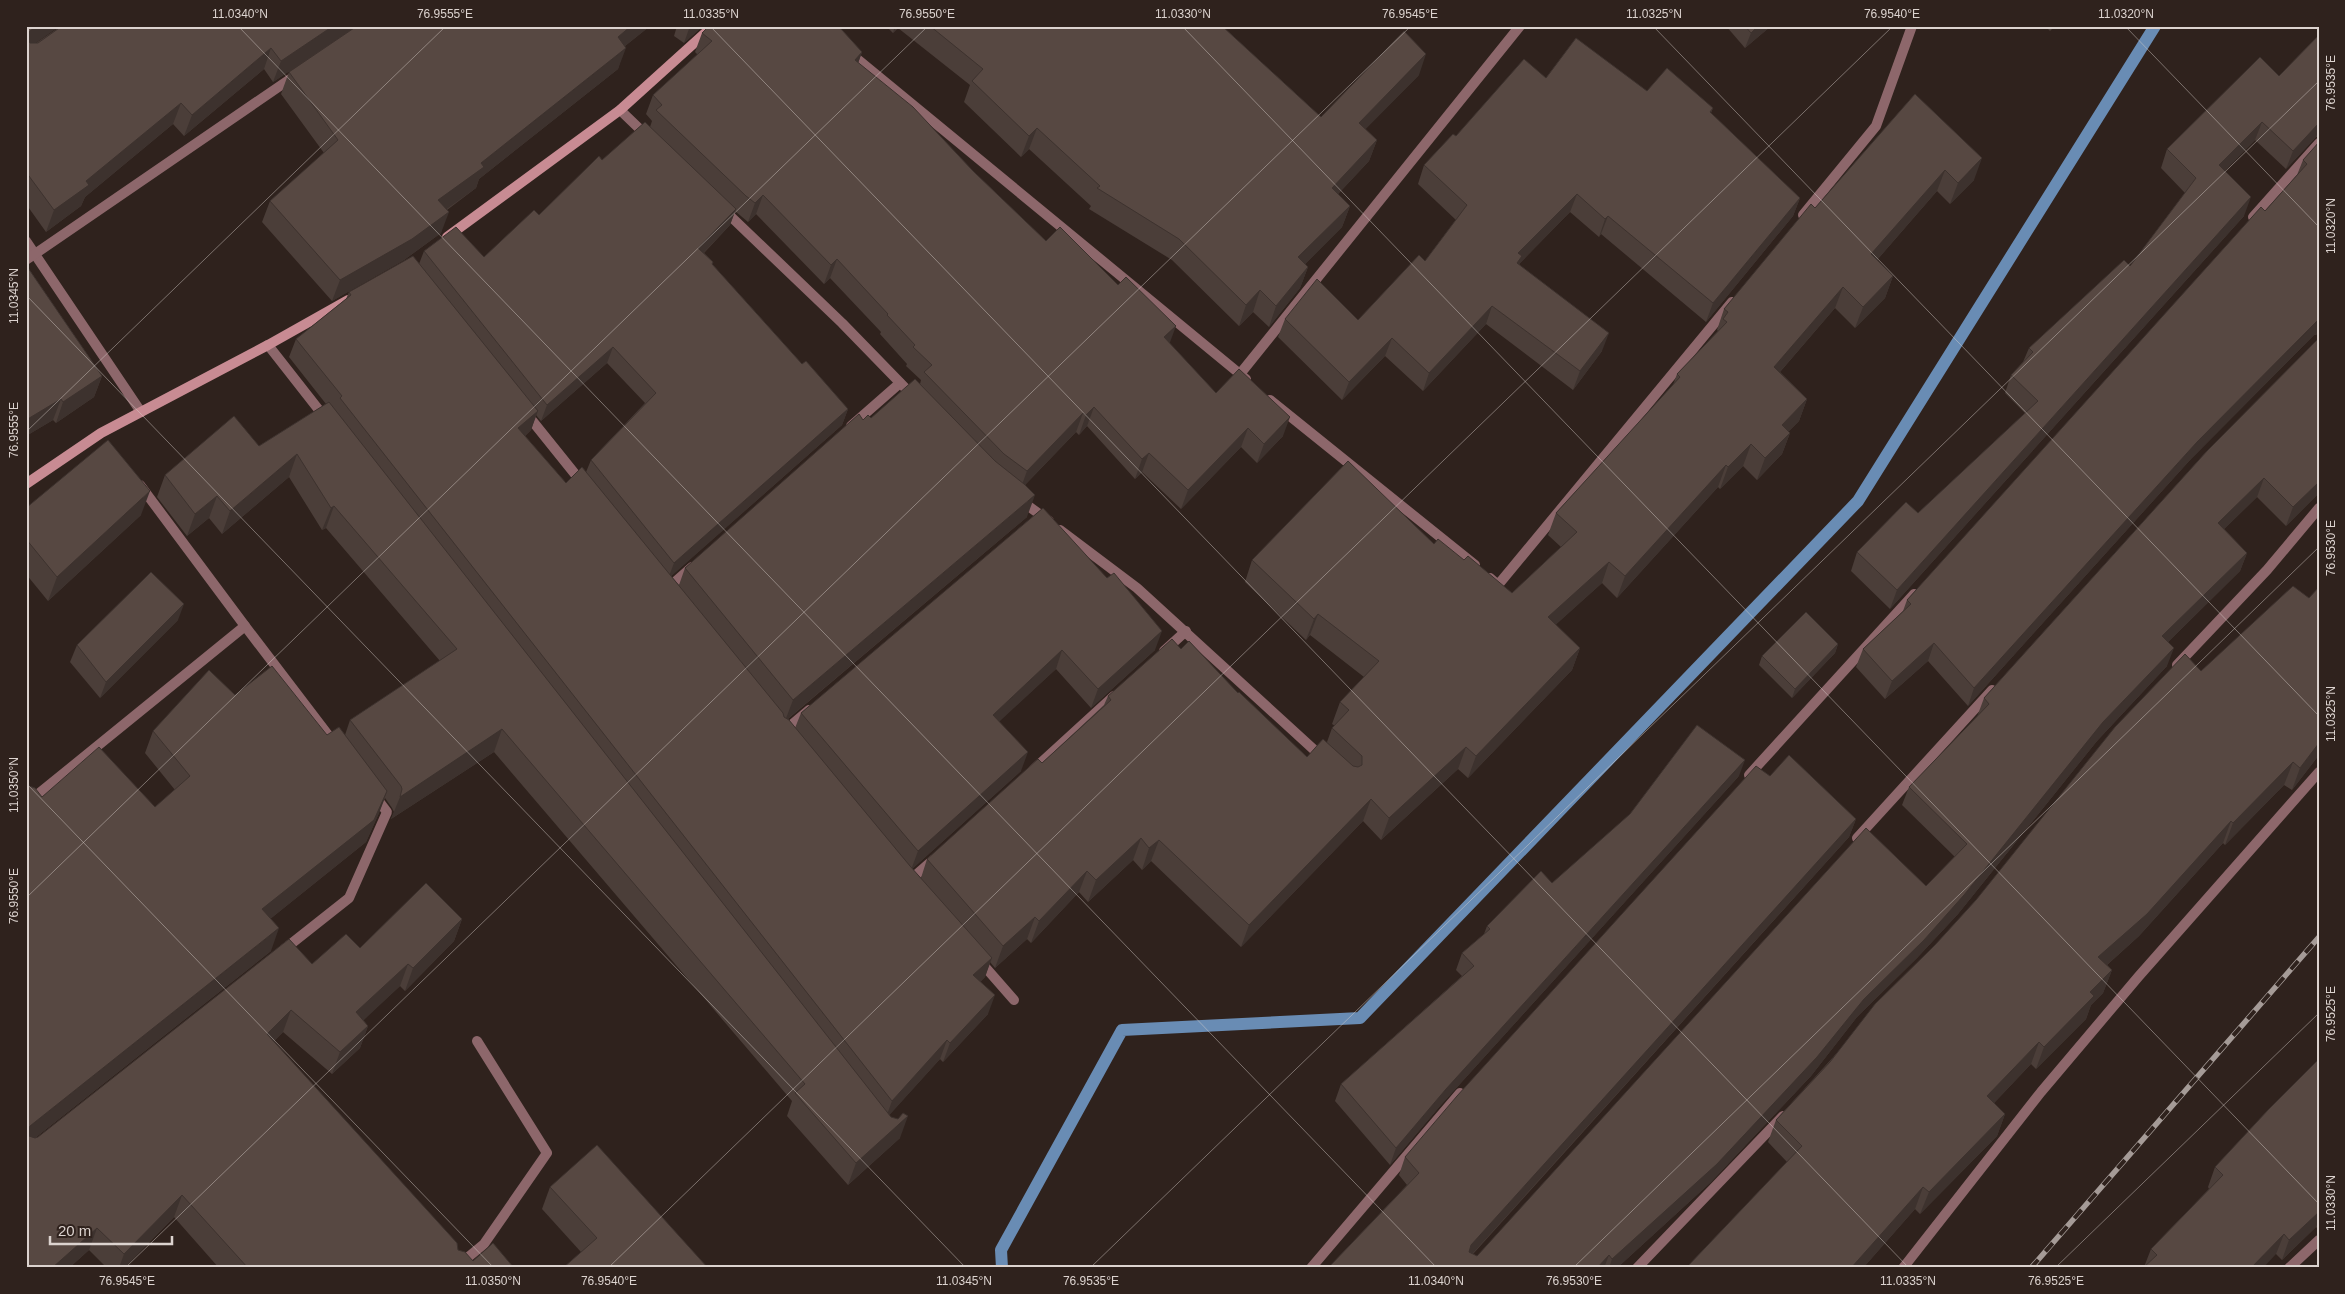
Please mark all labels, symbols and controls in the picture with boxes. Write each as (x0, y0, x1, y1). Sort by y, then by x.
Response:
text: 11.0340°N (212, 7, 268, 21)
text: 76.9555°E (417, 7, 473, 21)
text: 11.0335°N (683, 7, 739, 21)
text: 76.9550°E (899, 7, 955, 21)
text: 11.0330°N (1155, 7, 1211, 21)
text: 76.9545°E (1382, 7, 1438, 21)
text: 11.0325°N (1626, 7, 1682, 21)
text: 76.9540°E (1864, 7, 1920, 21)
text: 11.0320°N (2098, 7, 2154, 21)
text: 76.9535°E (2324, 55, 2338, 111)
text: 11.0320°N (2324, 198, 2338, 254)
text: 11.0345°N (7, 268, 21, 324)
text: 76.9555°E (7, 402, 21, 458)
text: 76.9530°E (2324, 520, 2338, 576)
text: 11.0325°N (2324, 686, 2338, 742)
text: 11.0350°N (7, 757, 21, 813)
text: 76.9550°E (7, 868, 21, 924)
text: 76.9525°E (2324, 986, 2338, 1042)
text: 11.0330°N (2324, 1175, 2338, 1231)
scale bar (50, 1214, 172, 1246)
text: 20 m (58, 1222, 91, 1239)
text: 76.9545°E (99, 1274, 155, 1288)
text: 11.0350°N (465, 1274, 521, 1288)
text: 76.9540°E (581, 1274, 637, 1288)
text: 11.0345°N (936, 1274, 992, 1288)
text: 76.9535°E (1063, 1274, 1119, 1288)
text: 11.0340°N (1408, 1274, 1464, 1288)
text: 76.9530°E (1546, 1274, 1602, 1288)
text: 11.0335°N (1880, 1274, 1936, 1288)
text: 76.9525°E (2028, 1274, 2084, 1288)

